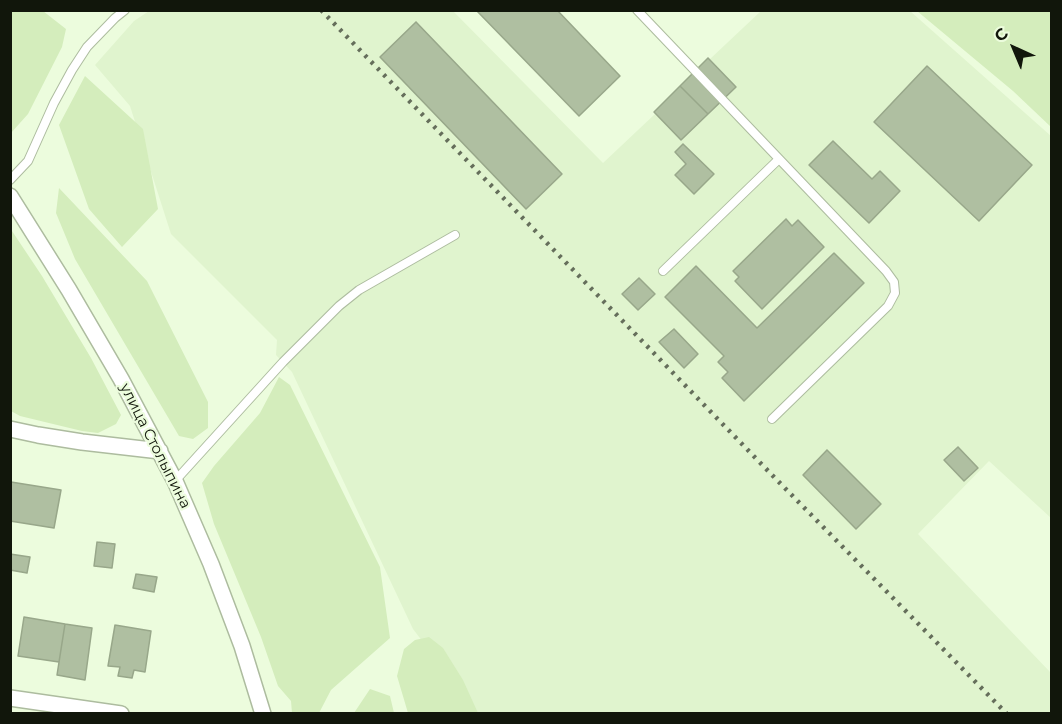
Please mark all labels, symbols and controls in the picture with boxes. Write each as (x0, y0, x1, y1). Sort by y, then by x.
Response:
north arrow (984, 18, 1044, 78)
text: С (990, 24, 1012, 46)
street label: улица Столыпина (116, 380, 194, 512)

